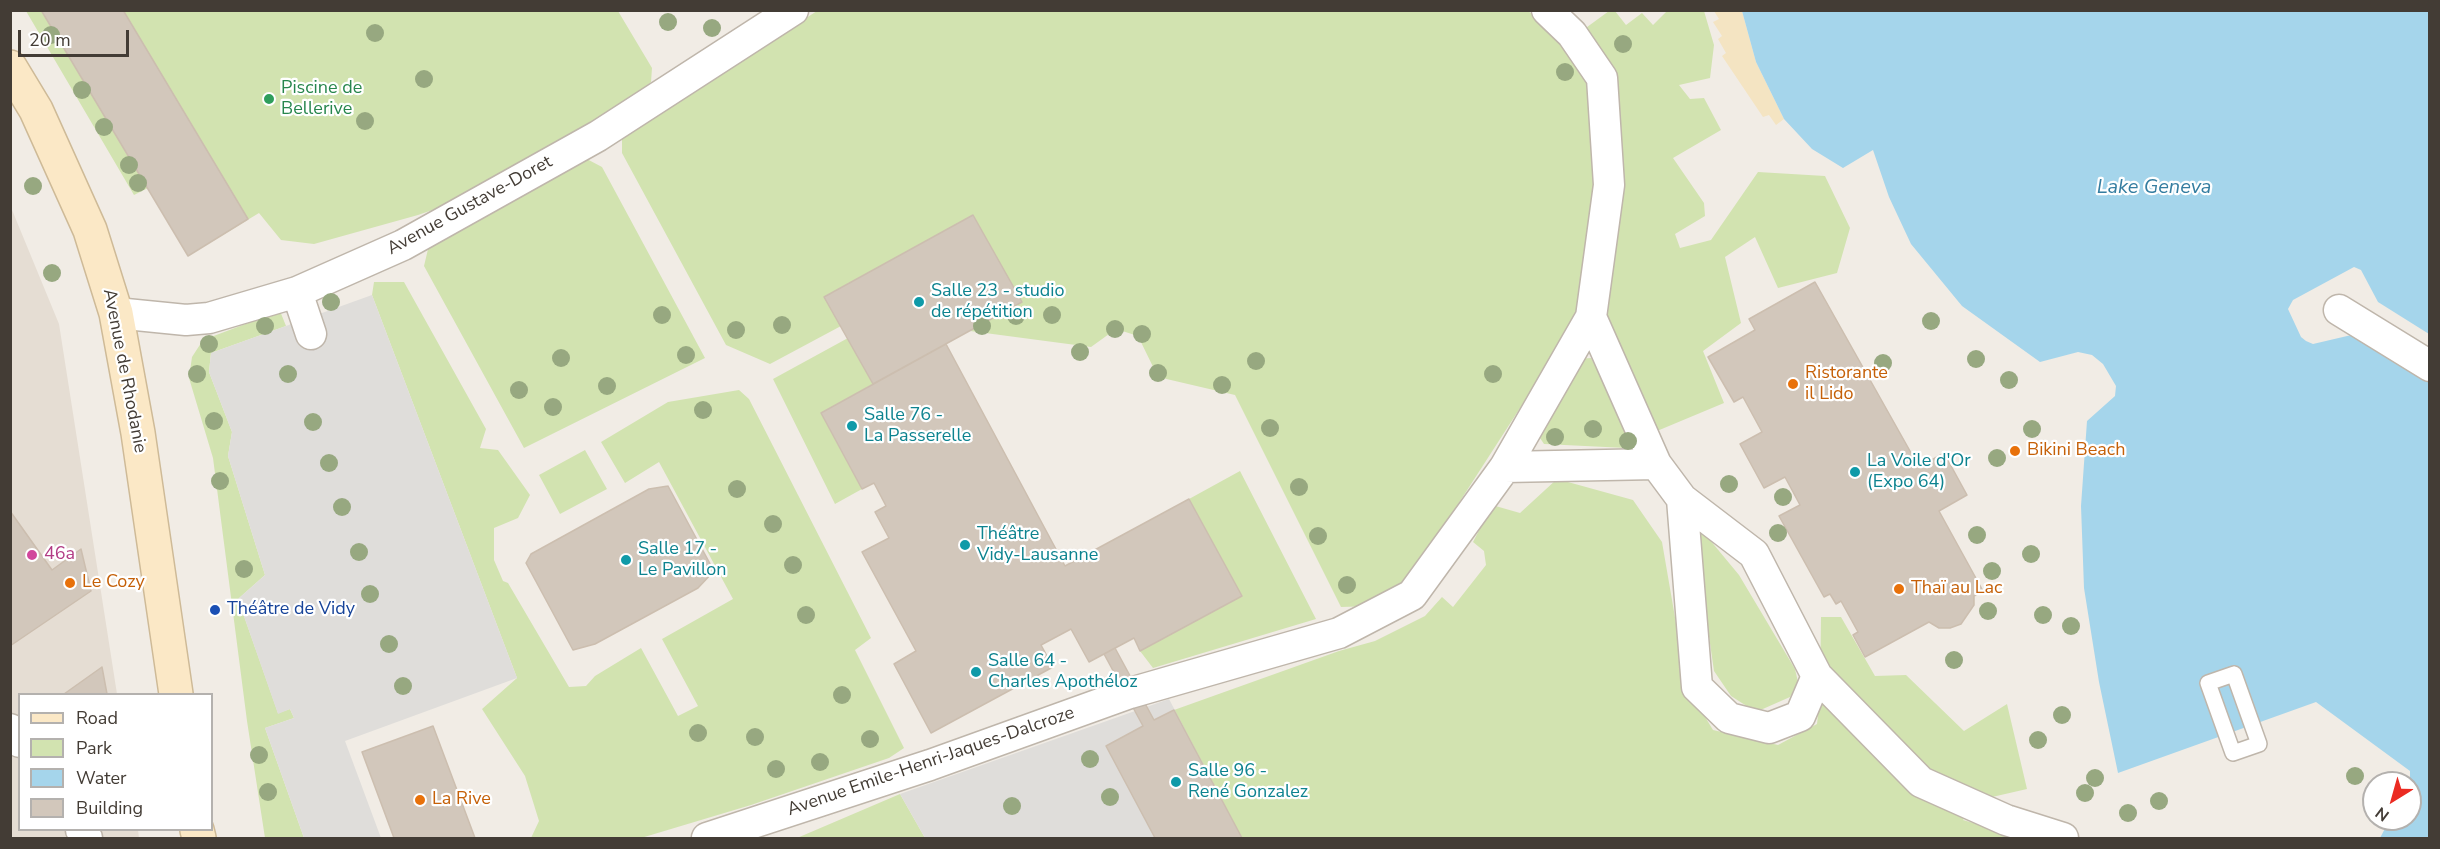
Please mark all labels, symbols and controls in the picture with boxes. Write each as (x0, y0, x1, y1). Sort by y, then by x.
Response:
scale bar (21, 18, 132, 56)
text: 20 m (29, 28, 71, 52)
place label: Piscine de Bellerive (281, 78, 362, 121)
marker: Piscine de Bellerive (262, 92, 276, 106)
street label: Avenue Gustave-Doret (384, 152, 556, 260)
water label: Lake Geneva (2097, 176, 2211, 200)
place label: Salle 23 - studio de répétition (931, 281, 1065, 324)
street label: Avenue de Rhodanie (97, 287, 151, 455)
marker: Salle 23 - studio de répétition (912, 295, 926, 309)
place label: Ristorante il Lido (1805, 363, 1888, 406)
marker: Ristorante il Lido (1786, 377, 1800, 391)
place label: Salle 76 - La Passerelle (864, 405, 971, 448)
marker: Salle 76 - La Passerelle (845, 419, 859, 433)
place label: Bikini Beach (2027, 440, 2125, 462)
marker: Bikini Beach (2008, 444, 2022, 458)
place label: La Voile d'Or (Expo 64) (1867, 451, 1971, 494)
marker: La Voile d'Or (Expo 64) (1848, 465, 1862, 479)
place label: Théâtre Vidy-Lausanne (977, 524, 1098, 566)
marker: Théâtre Vidy-Lausanne (958, 538, 972, 552)
place label: Salle 17 - Le Pavillon (638, 539, 727, 582)
place label: 46a (44, 544, 75, 566)
marker: 46a (25, 548, 39, 562)
marker: Salle 17 - Le Pavillon (619, 553, 633, 567)
place label: Le Cozy (82, 572, 145, 594)
marker: Le Cozy (63, 576, 77, 590)
place label: Thaï au Lac (1911, 578, 2002, 600)
marker: Thaï au Lac (1892, 582, 1906, 596)
place label: Théâtre de Vidy (227, 599, 355, 621)
marker: Théâtre de Vidy (208, 603, 222, 617)
place label: Salle 64 - Charles Apothéloz (988, 651, 1138, 694)
marker: Salle 64 - Charles Apothéloz (969, 665, 983, 679)
legend (18, 693, 213, 831)
street label: Avenue Emile-Henri-Jaques-Dalcroze (785, 703, 1077, 821)
text: Road (76, 706, 118, 730)
text: Park (76, 736, 112, 760)
place label: Salle 96 - René Gonzalez (1188, 761, 1308, 804)
text: Water (76, 766, 127, 790)
north arrow (2362, 771, 2422, 831)
marker: Salle 96 - René Gonzalez (1169, 775, 1183, 789)
place label: La Rive (432, 789, 491, 811)
marker: La Rive (413, 793, 427, 807)
text: Building (76, 796, 143, 820)
text: N (2371, 801, 2394, 826)

